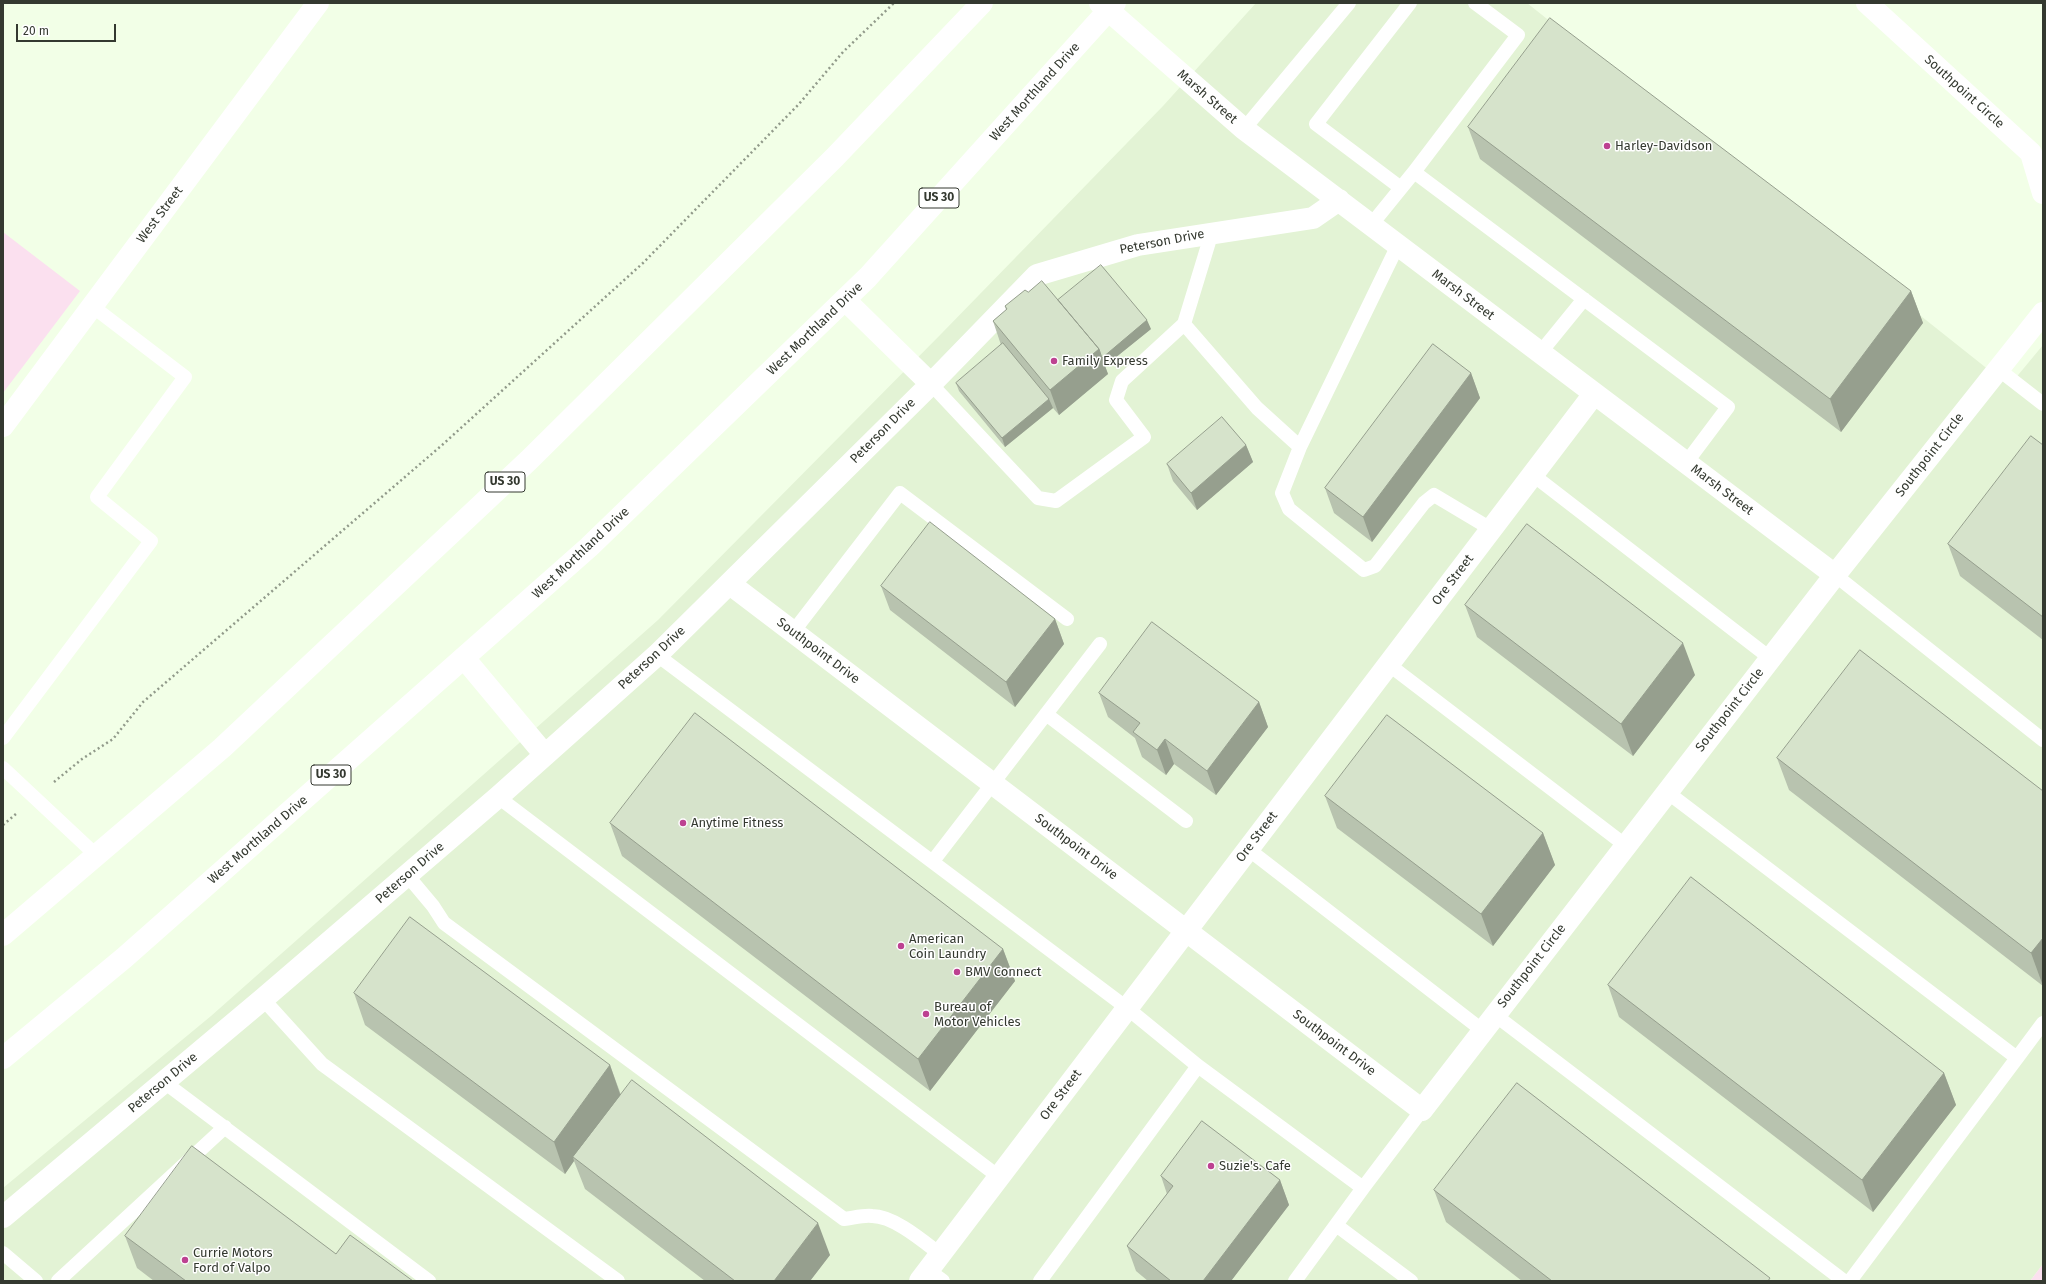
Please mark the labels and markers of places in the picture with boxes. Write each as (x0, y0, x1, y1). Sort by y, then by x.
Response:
place label: Harley-Davidson (1615, 138, 1712, 154)
marker: Harley-Davidson (1602, 141, 1612, 151)
place label: Family Express (1062, 353, 1148, 369)
marker: Family Express (1049, 356, 1059, 366)
place label: Anytime Fitness (691, 815, 783, 831)
marker: Anytime Fitness (678, 818, 688, 828)
place label: American Coin Laundry (909, 931, 986, 962)
marker: American Coin Laundry (896, 941, 906, 951)
place label: BMV Connect (965, 964, 1041, 980)
marker: BMV Connect (952, 967, 962, 977)
place label: Bureau of Motor Vehicles (934, 999, 1021, 1030)
marker: Bureau of Motor Vehicles (921, 1009, 931, 1019)
place label: Suzie's. Cafe (1219, 1158, 1291, 1174)
marker: Suzie's. Cafe (1206, 1161, 1216, 1171)
place label: Currie Motors Ford of Valpo (193, 1245, 273, 1276)
marker: Currie Motors Ford of Valpo (180, 1255, 190, 1265)

